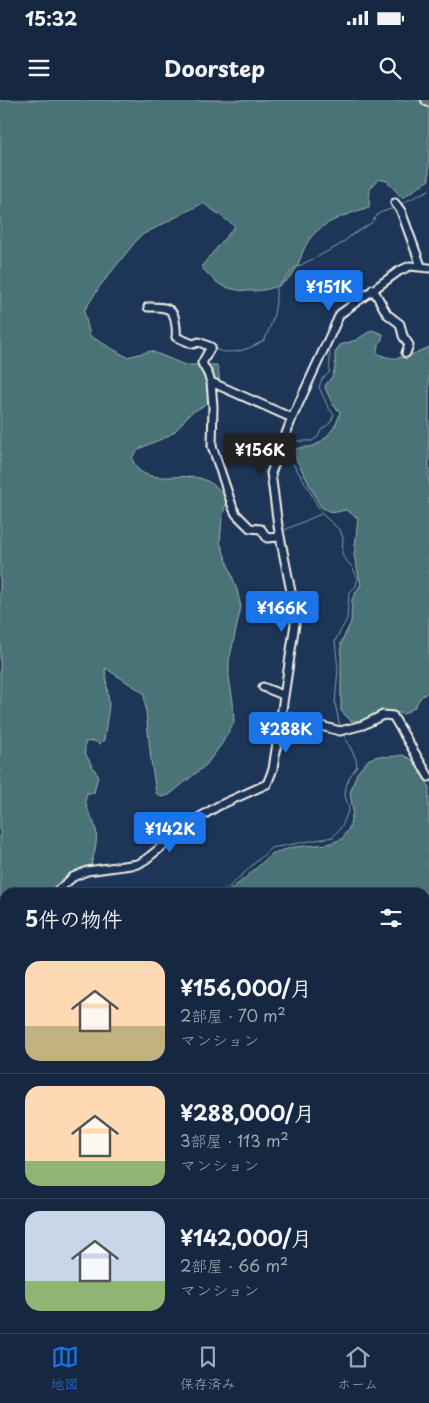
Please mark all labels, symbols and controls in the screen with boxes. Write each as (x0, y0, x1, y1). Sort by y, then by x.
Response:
text: 15:32 (25, 4, 77, 32)
text: Doorstep (164, 51, 265, 84)
icon: menu (25, 54, 53, 82)
icon: search (376, 54, 404, 82)
pin: ¥151K (294, 270, 364, 312)
text: ¥151K (306, 274, 352, 298)
pin: ¥156K (225, 432, 295, 475)
text: ¥156K (235, 437, 285, 461)
pin: ¥166K (247, 590, 317, 633)
text: ¥166K (257, 595, 307, 619)
pin: ¥288K (251, 712, 321, 754)
text: ¥288K (260, 716, 312, 740)
pin: ¥142K (135, 812, 205, 854)
text: ¥142K (145, 816, 195, 840)
text: 5件の物件 (25, 902, 122, 934)
icon: filters (377, 904, 405, 932)
text: ¥156,000/月 (180, 971, 312, 1003)
icon: home (65, 981, 125, 1041)
text: 2部屋 · 70 m² (180, 1003, 286, 1027)
text: マンション (180, 1027, 259, 1051)
text: ¥288,000/月 (180, 1096, 315, 1128)
icon: home (65, 1106, 125, 1166)
text: 3部屋 · 113 m² (180, 1128, 289, 1152)
text: マンション (180, 1152, 259, 1176)
text: ¥142,000/月 (180, 1221, 312, 1253)
icon: home (65, 1231, 125, 1291)
text: 2部屋 · 66 m² (180, 1253, 288, 1277)
text: マンション (180, 1277, 259, 1301)
tab: 地図 (51, 1343, 79, 1394)
tab: 保存済み (180, 1343, 236, 1394)
tab: ホーム (337, 1343, 378, 1394)

